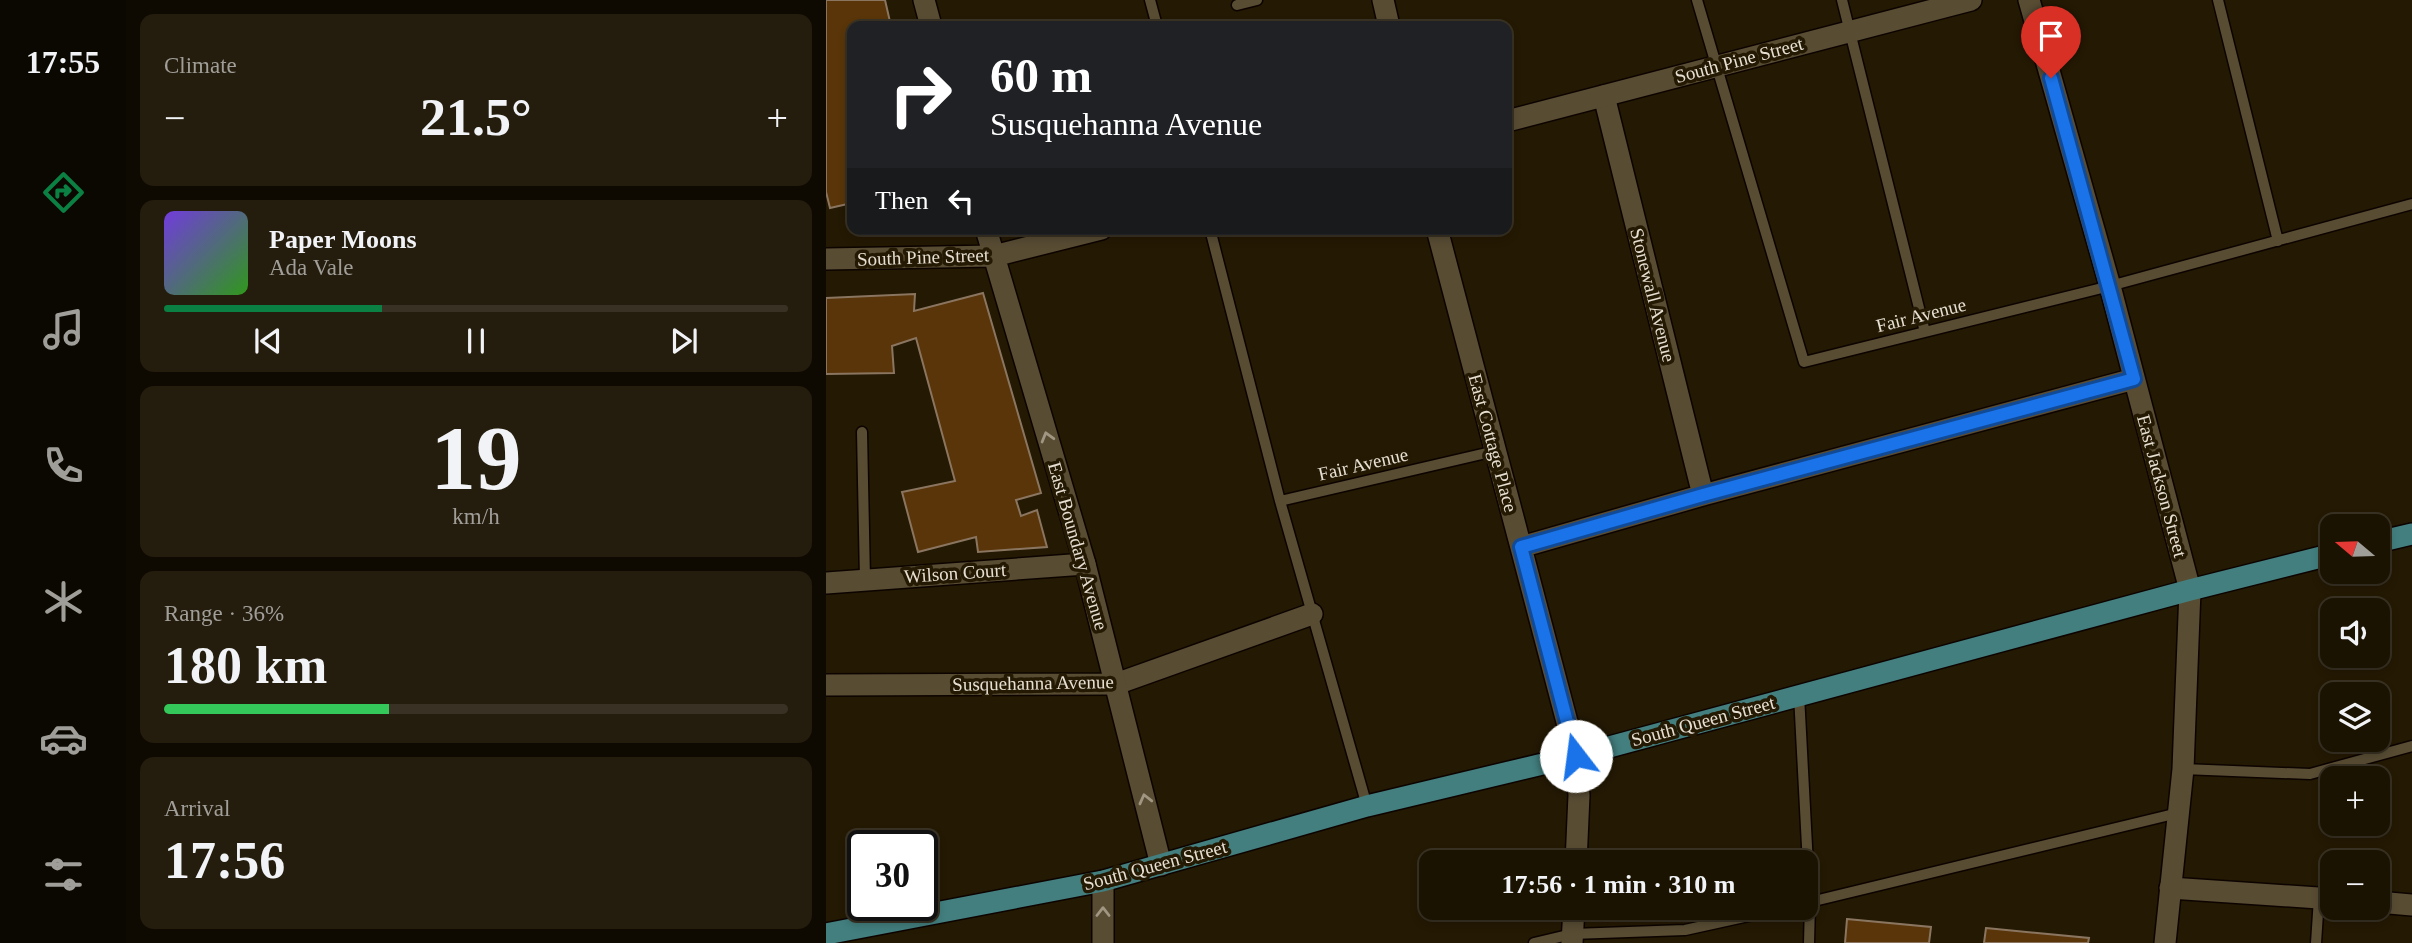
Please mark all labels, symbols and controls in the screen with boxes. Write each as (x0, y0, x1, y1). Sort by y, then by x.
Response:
pin (2021, 6, 2081, 78)
icon: arrive (2032, 17, 2070, 55)
street label: South Pine Street (1673, 33, 1806, 87)
text: 17:55 (26, 44, 100, 80)
text: 60 m (990, 48, 1092, 103)
icon: right (875, 49, 966, 140)
text: Climate (164, 53, 237, 78)
text: 21.5° (420, 89, 532, 146)
text: − (164, 97, 185, 139)
text: + (767, 97, 788, 139)
text: Susquehanna Avenue (990, 106, 1262, 142)
icon: directions (39, 168, 88, 217)
icon: left (942, 182, 980, 220)
text: Then (875, 186, 928, 215)
text: Paper Moons (269, 225, 417, 254)
street label: Stonewall Avenue (1626, 226, 1680, 364)
street label: South Pine Street (857, 244, 990, 270)
text: Ada Vale (269, 255, 354, 280)
street label: Fair Avenue (1874, 294, 1968, 336)
icon: music (39, 305, 88, 354)
icon: previous (249, 322, 287, 360)
icon: pause (457, 322, 495, 360)
icon: next (665, 322, 703, 360)
street label: East Cottage Place (1464, 371, 1522, 515)
text: 19 (431, 408, 522, 509)
street label: East Jackson Street (2133, 412, 2191, 560)
one-way arrow (1041, 432, 1056, 444)
icon: phone (39, 441, 88, 490)
street label: Fair Avenue (1316, 443, 1410, 485)
street label: East Boundary Avenue (1044, 460, 1112, 632)
text: km/h (452, 504, 500, 529)
north arrow (2320, 514, 2390, 584)
map controls (2320, 514, 2390, 920)
street label: Wilson Court (903, 559, 1007, 587)
icon: climate (39, 577, 88, 626)
button: sound (2320, 598, 2390, 668)
text: Range · 36% (164, 601, 284, 626)
text: 180 km (164, 637, 327, 694)
street label: Susquehanna Avenue (952, 671, 1114, 695)
button: layers (2320, 682, 2390, 752)
street label: South Queen Street (1629, 692, 1778, 750)
icon: car (39, 714, 88, 763)
position arrow (1539, 719, 1613, 793)
button: + (2320, 766, 2390, 836)
one-way arrow (1139, 793, 1153, 805)
text: Arrival (164, 796, 230, 821)
speed limit sign: 30 (847, 830, 938, 921)
text: 17:56 (164, 832, 285, 889)
street label: South Queen Street (1081, 836, 1230, 894)
icon: filters (39, 850, 88, 899)
button: − (2320, 850, 2390, 920)
text: 17:56 · 1 min · 310 m (1502, 870, 1736, 899)
one-way arrow (1095, 906, 1111, 917)

